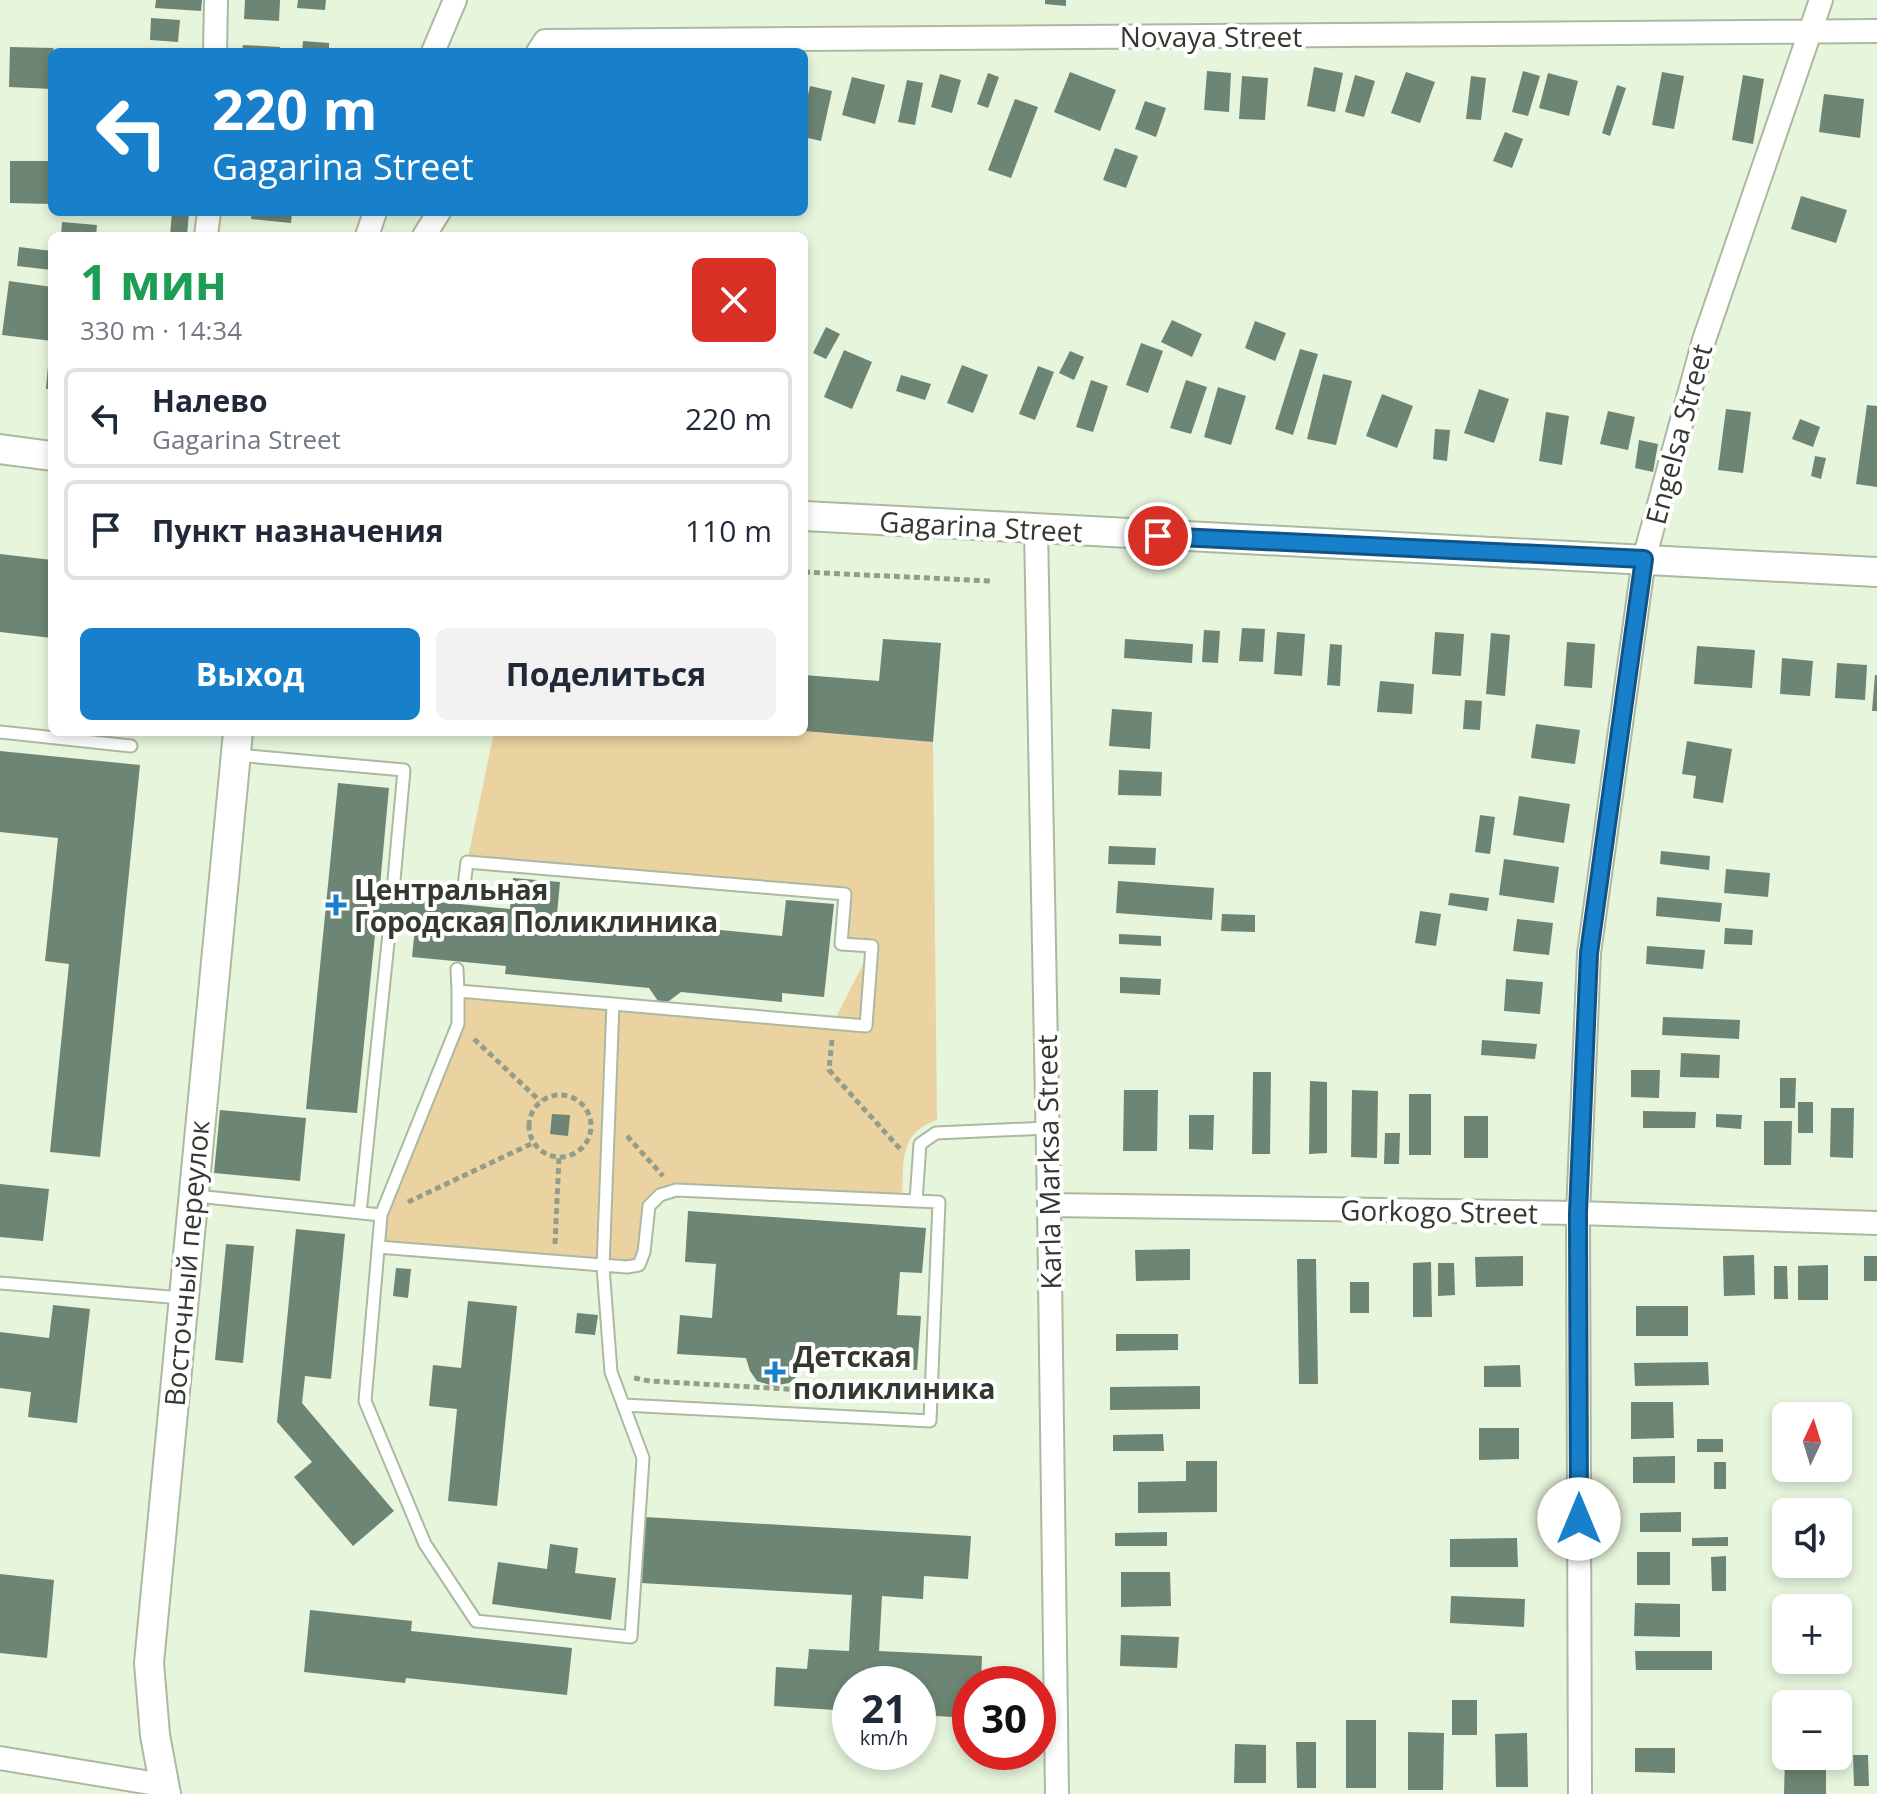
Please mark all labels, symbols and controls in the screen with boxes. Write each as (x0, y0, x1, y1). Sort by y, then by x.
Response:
street label: Novaya Street (1120, 17, 1302, 55)
text: 220 m (212, 70, 378, 146)
icon: left (80, 80, 184, 184)
text: Gagarina Street (212, 142, 474, 191)
text: 1 мин (80, 249, 227, 314)
button: close (692, 258, 776, 342)
text: 330 m · 14:34 (80, 312, 242, 348)
street label: Engelsa Street (1636, 340, 1720, 528)
text: Налево (152, 380, 268, 421)
icon: left (84, 396, 128, 440)
text: 220 m (685, 398, 772, 439)
text: Gagarina Street (152, 421, 341, 457)
street label: Gagarina Street (878, 502, 1084, 550)
pin (1124, 502, 1192, 570)
icon: arrive (84, 508, 128, 552)
text: Пункт назначения (152, 510, 444, 551)
text: 110 m (685, 510, 772, 551)
icon: arrive (1136, 514, 1180, 558)
button: Выход (80, 628, 420, 720)
button: Поделиться (436, 628, 776, 720)
place label: Центральная Городская Поликлиника (354, 870, 718, 940)
marker: Центральная Городская Поликлиника (325, 894, 347, 916)
street label: Karla Marksa Street (1027, 1034, 1069, 1290)
street label: Восточный переулок (155, 1118, 217, 1408)
street label: Gorkogo Street (1340, 1190, 1538, 1232)
place label: Детская поликлиника (793, 1337, 995, 1407)
marker: Детская поликлиника (764, 1361, 786, 1383)
north arrow (1772, 1402, 1852, 1482)
map controls (1772, 1402, 1852, 1770)
position arrow (1537, 1477, 1621, 1561)
button: sound (1772, 1498, 1852, 1578)
button: + (1772, 1594, 1852, 1674)
speed limit sign: 30 (952, 1666, 1056, 1770)
text: 21 (861, 1680, 907, 1735)
button: − (1772, 1690, 1852, 1770)
text: km/h (860, 1724, 908, 1751)

